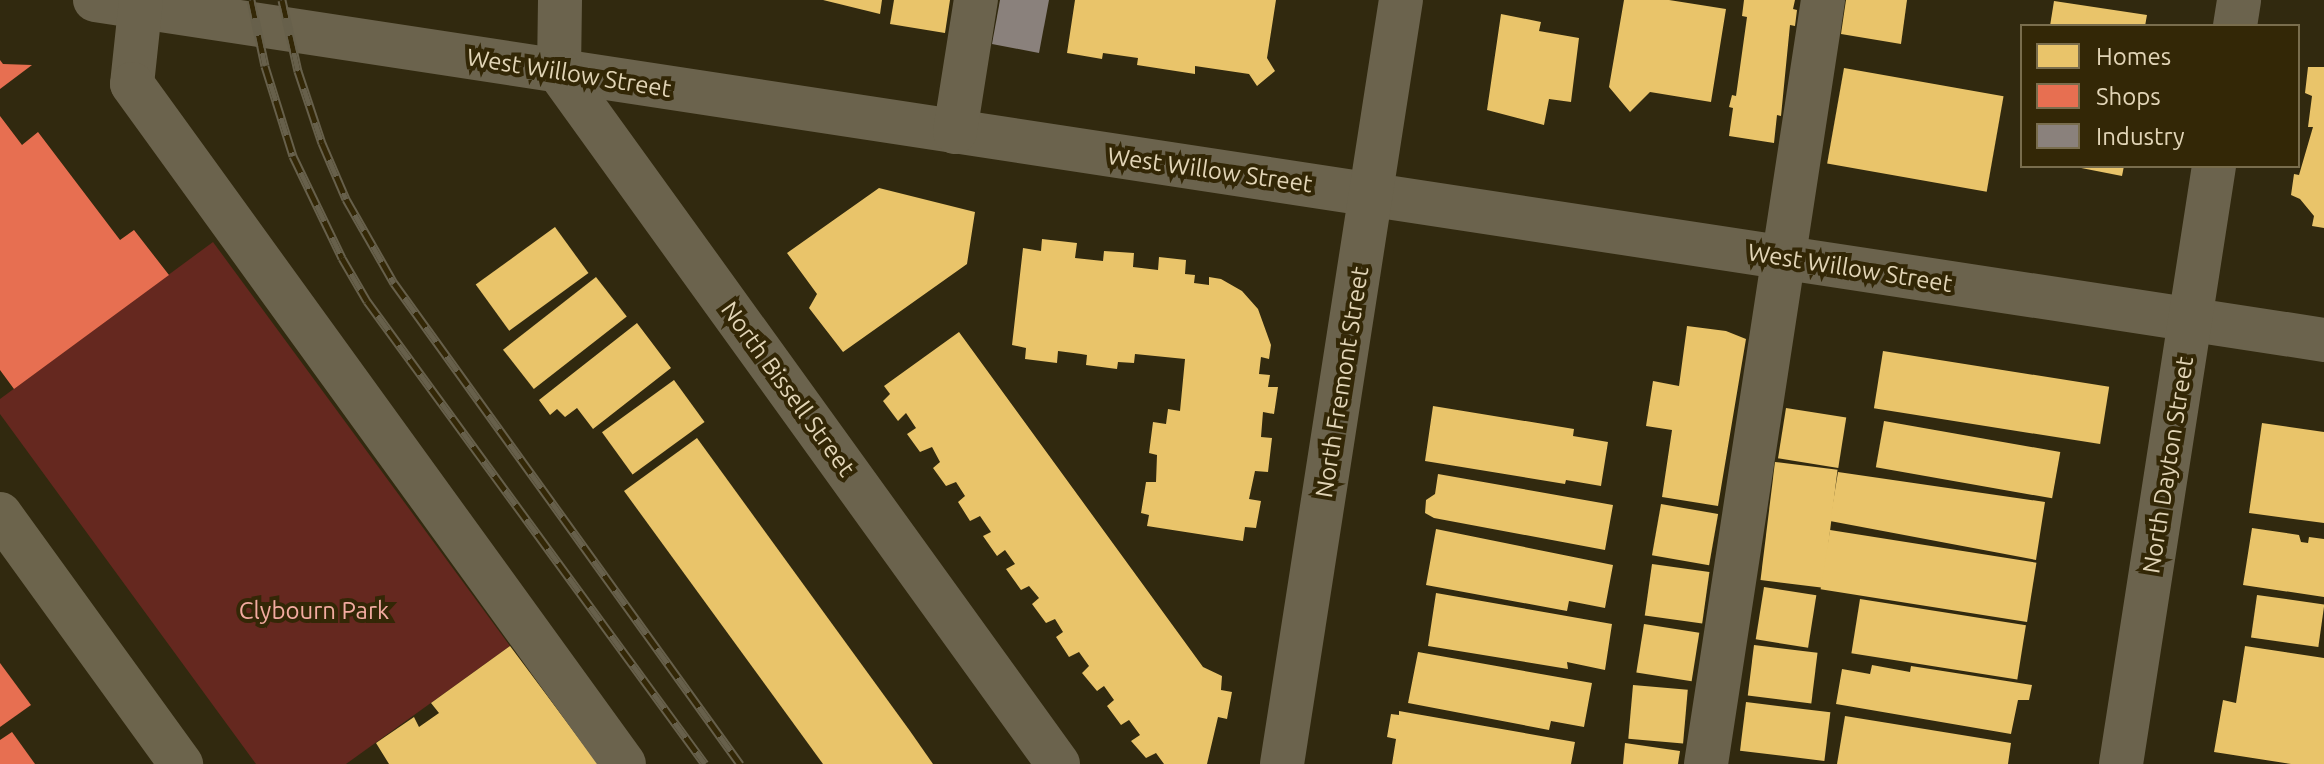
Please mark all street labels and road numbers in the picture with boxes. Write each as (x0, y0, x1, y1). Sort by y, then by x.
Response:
street label: West Willow Street (465, 43, 673, 103)
street label: West Willow Street (1106, 141, 1314, 199)
street label: West Willow Street (1746, 238, 1954, 298)
street label: North Fremont Street (1309, 264, 1375, 500)
street label: North Bissell Street (715, 296, 861, 482)
street label: North Dayton Street (2137, 354, 2199, 576)

